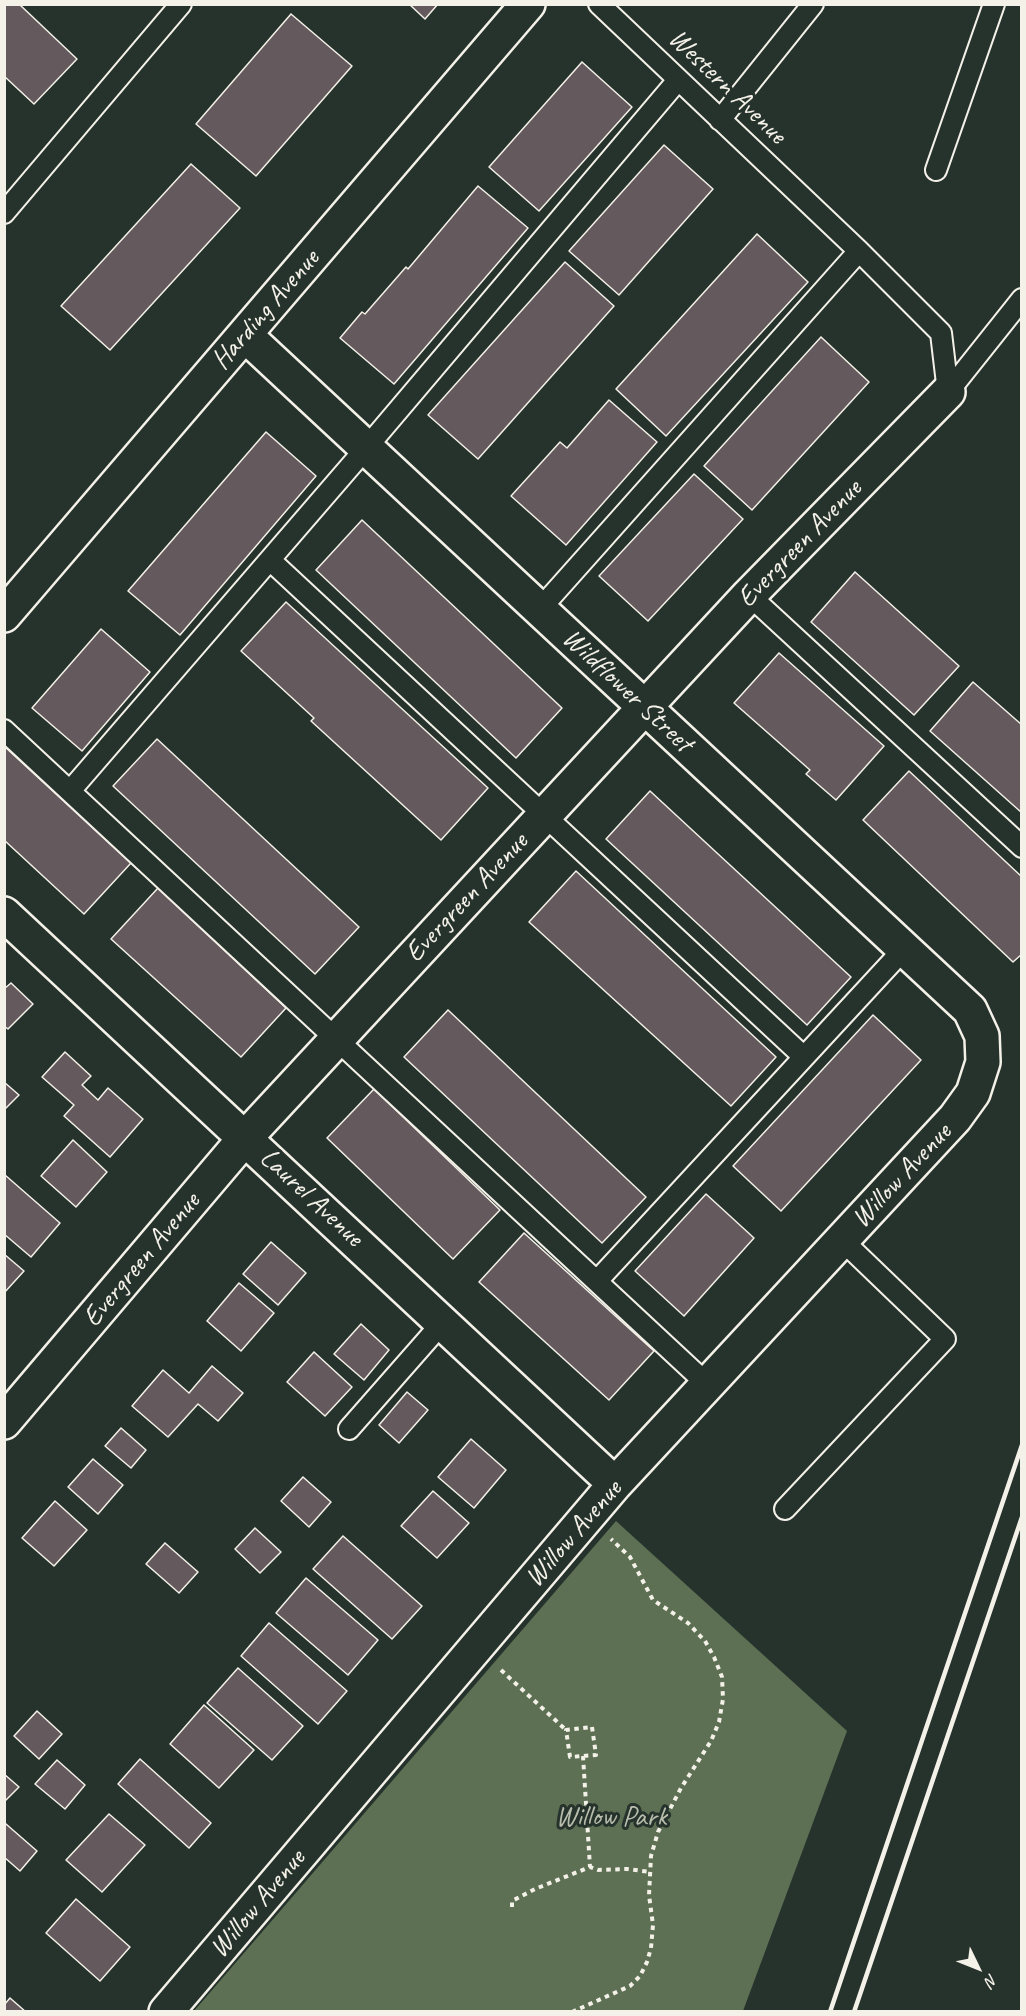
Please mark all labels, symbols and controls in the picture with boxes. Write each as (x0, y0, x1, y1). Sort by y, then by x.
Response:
street label: Western Avenue (661, 22, 793, 152)
street label: Harding Avenue (205, 243, 327, 377)
street label: Evergreen Avenue (731, 473, 869, 615)
street label: Wildflower Street (555, 622, 699, 760)
street label: Evergreen Avenue (398, 826, 536, 970)
street label: Willow Avenue (845, 1117, 959, 1235)
street label: Laurel Avenue (252, 1142, 370, 1254)
street label: Evergreen Avenue (76, 1186, 208, 1334)
street label: Willow Avenue (518, 1473, 630, 1595)
park label: Willow Park (555, 1801, 667, 1835)
street label: Willow Avenue (203, 1843, 313, 1965)
north arrow (948, 1938, 1008, 1998)
text: N (980, 1970, 1002, 1991)

